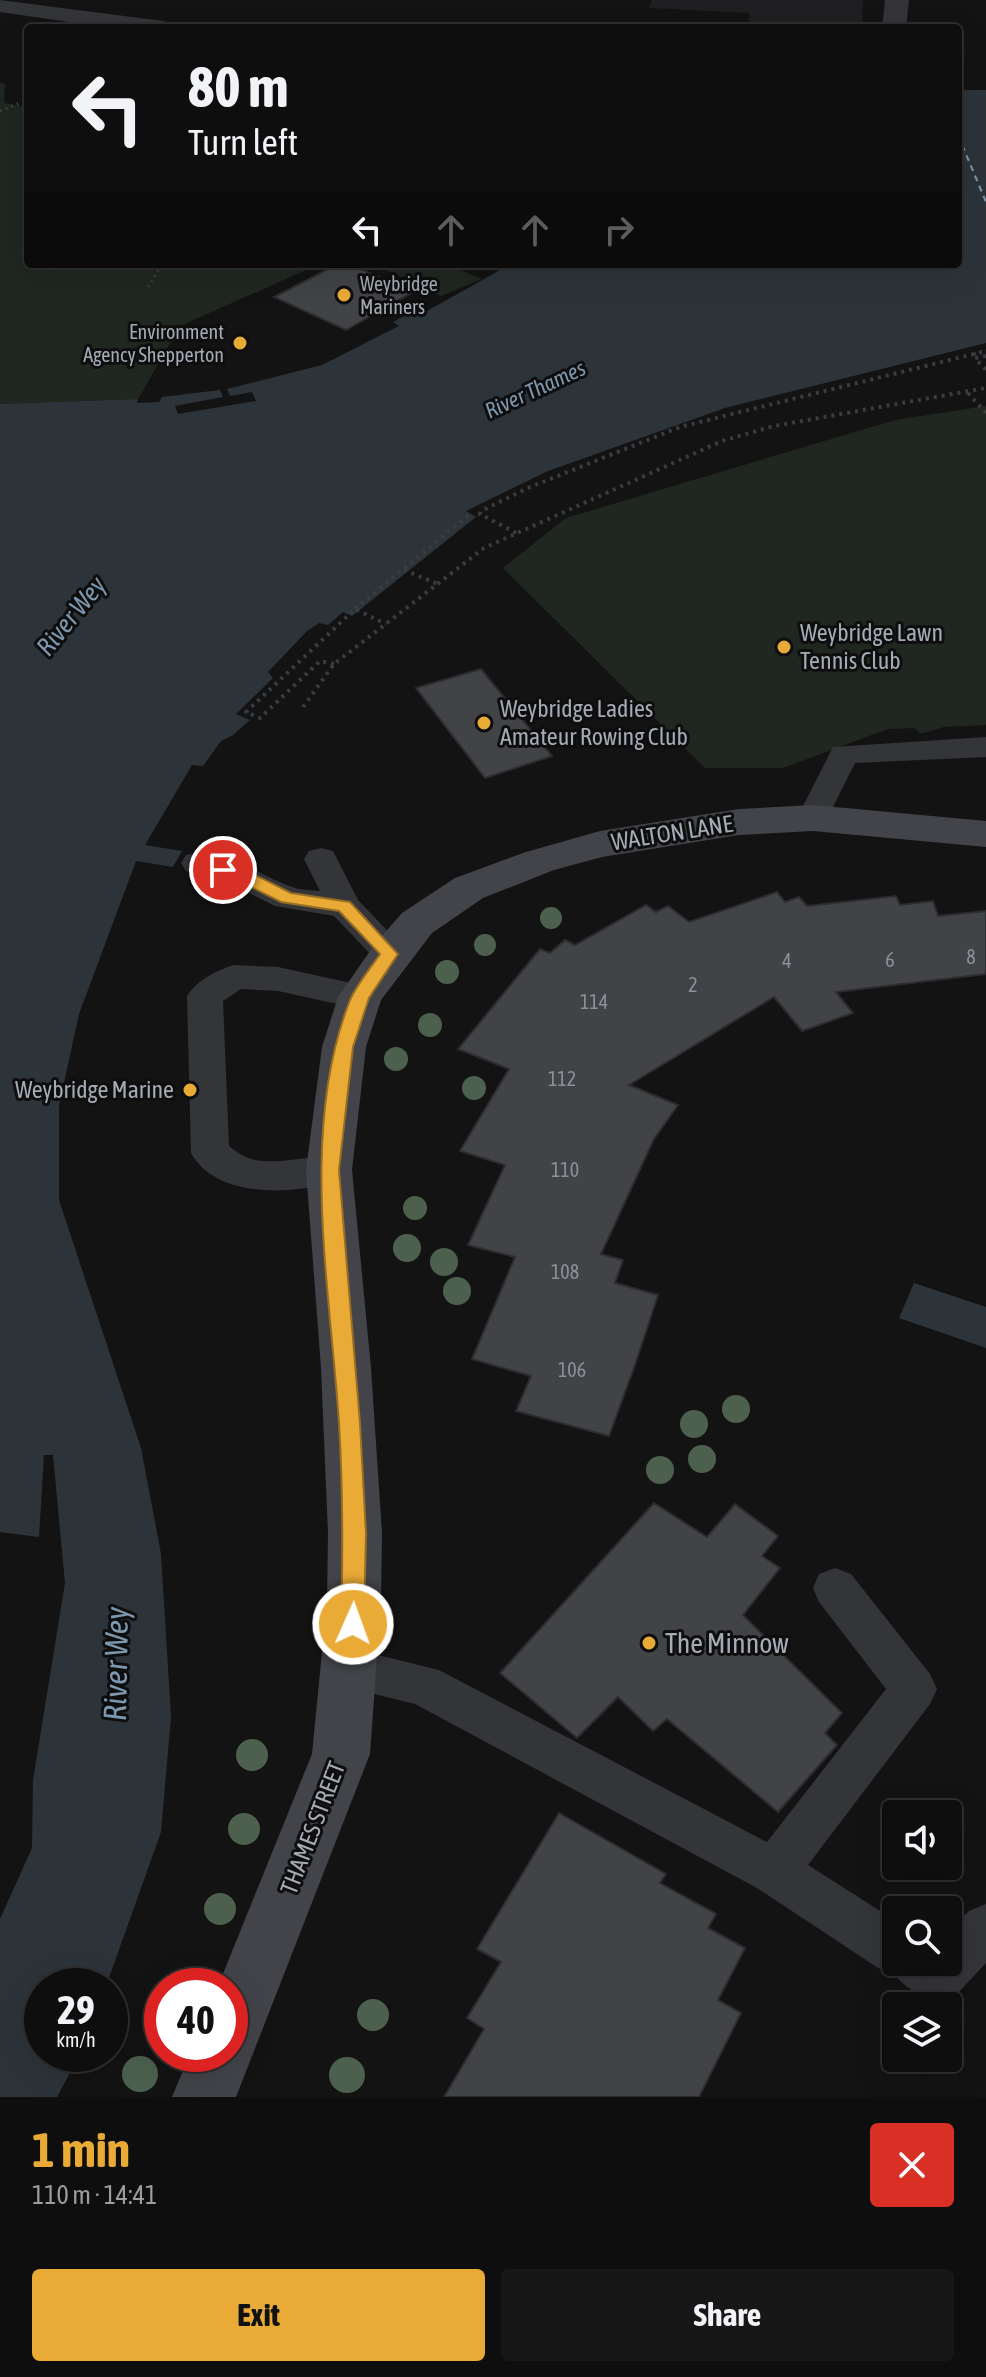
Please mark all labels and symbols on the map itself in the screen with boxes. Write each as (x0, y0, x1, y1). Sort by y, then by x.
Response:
place label: Weybridge Mariners (360, 272, 438, 318)
marker: Weybridge Mariners (335, 286, 353, 304)
place label: Environment Agency Shepperton (83, 320, 224, 366)
marker: Environment Agency Shepperton (231, 334, 249, 352)
water label: River Thames (481, 354, 590, 424)
water label: River Wey (30, 570, 112, 661)
place label: Weybridge Lawn Tennis Club (800, 619, 943, 674)
marker: Weybridge Lawn Tennis Club (775, 638, 793, 656)
place label: Weybridge Ladies Amateur Rowing Club (500, 695, 688, 750)
marker: Weybridge Ladies Amateur Rowing Club (475, 714, 493, 732)
street label: WALTON LANE (609, 810, 735, 855)
pin (189, 836, 257, 904)
house number: 8 (966, 945, 976, 968)
house number: 6 (885, 948, 895, 971)
house number: 4 (782, 949, 792, 972)
house number: 2 (688, 973, 698, 996)
house number: 114 (580, 990, 608, 1013)
house number: 112 (548, 1067, 576, 1090)
place label: Weybridge Marine (15, 1076, 174, 1103)
marker: Weybridge Marine (181, 1081, 199, 1099)
house number: 110 (551, 1158, 579, 1181)
house number: 108 (551, 1260, 579, 1283)
house number: 106 (558, 1358, 586, 1381)
position arrow (311, 1582, 395, 1666)
water label: River Wey (96, 1606, 135, 1721)
place label: The Minnow (665, 1627, 789, 1659)
marker: The Minnow (640, 1634, 658, 1652)
street label: THAMES STREET (275, 1757, 350, 1898)
speed limit sign: 40 (144, 1968, 248, 2072)

